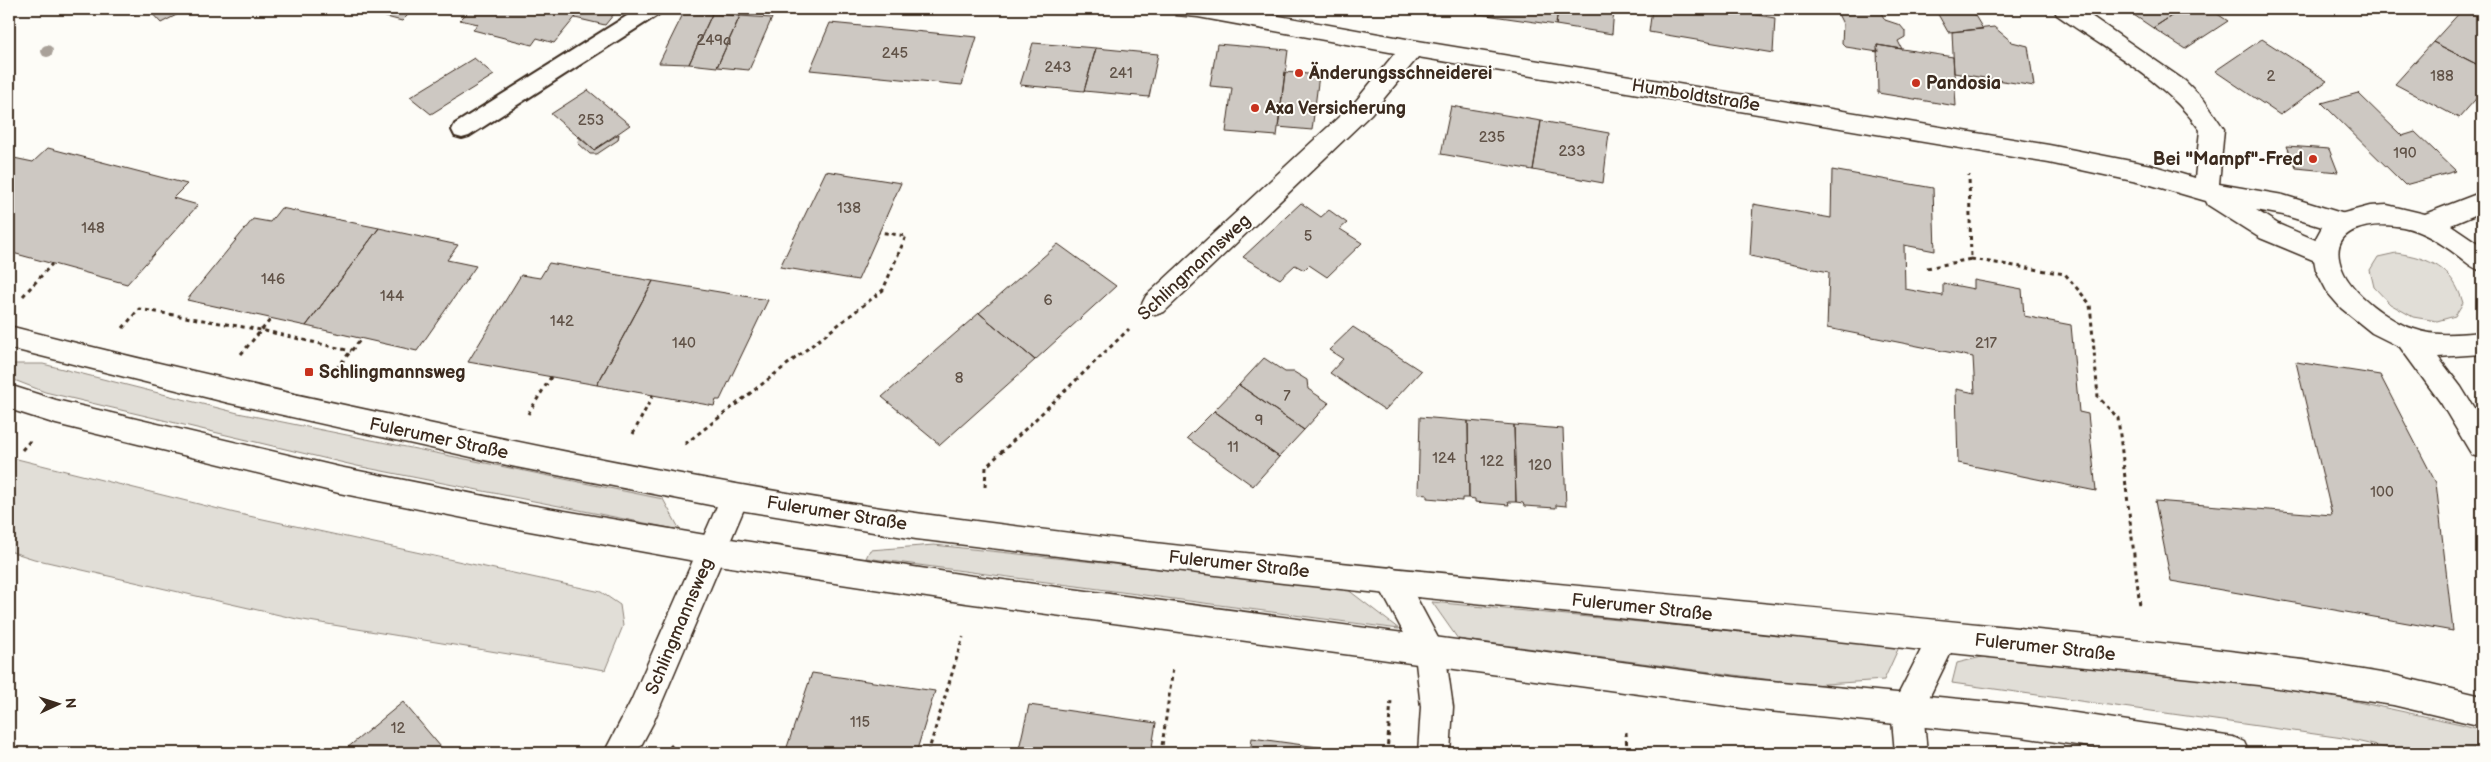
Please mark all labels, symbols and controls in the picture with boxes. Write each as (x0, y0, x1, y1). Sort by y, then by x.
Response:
house number: 249a (697, 31, 731, 50)
house number: 245 (882, 44, 908, 63)
house number: 243 (1044, 58, 1072, 77)
place label: Änderungsschneiderei (1308, 61, 1492, 84)
house number: 241 (1109, 64, 1133, 83)
marker: Änderungsschneiderei (1293, 67, 1305, 79)
house number: 2 (2267, 67, 2276, 86)
house number: 188 (2430, 67, 2454, 86)
place label: Pandosia (1926, 73, 2001, 94)
street label: Humboldtstraße (1630, 75, 1762, 116)
marker: Pandosia (1910, 77, 1922, 89)
place label: Axa Versicherung (1264, 98, 1406, 119)
marker: Axa Versicherung (1249, 102, 1261, 114)
house number: 253 (578, 111, 604, 130)
house number: 235 (1479, 128, 1505, 147)
house number: 233 (1558, 142, 1586, 161)
house number: 190 (2393, 144, 2417, 163)
place label: Bei "Mampf"-Fred (2153, 149, 2303, 170)
marker: Bei "Mampf"-Fred (2307, 153, 2319, 165)
house number: 138 (837, 199, 861, 218)
street label: Schlingmannsweg (1134, 210, 1255, 325)
house number: 148 (81, 219, 105, 238)
house number: 5 (1304, 227, 1312, 246)
house number: 146 (261, 270, 285, 289)
house number: 144 (380, 287, 404, 306)
house number: 6 (1043, 291, 1053, 310)
house number: 142 (550, 312, 574, 331)
house number: 140 (672, 334, 696, 353)
house number: 217 (1975, 334, 1998, 353)
place label: Schlingmannsweg (319, 362, 466, 383)
marker: Schlingmannsweg (303, 366, 315, 378)
house number: 8 (955, 369, 964, 388)
house number: 7 (1283, 387, 1291, 406)
house number: 9 (1255, 411, 1263, 430)
street label: Fulerumer Straße (367, 413, 511, 464)
house number: 11 (1227, 438, 1239, 457)
house number: 124 (1432, 449, 1456, 468)
house number: 122 (1480, 452, 1504, 471)
house number: 120 (1528, 456, 1552, 475)
house number: 100 (2370, 483, 2394, 502)
street label: Fulerumer Straße (765, 492, 909, 535)
street label: Fulerumer Straße (1167, 547, 1311, 582)
street label: Schlingmannsweg (641, 555, 718, 698)
street label: Fulerumer Straße (1570, 590, 1714, 625)
street label: Fulerumer Straße (1973, 630, 2117, 665)
north arrow (32, 680, 82, 730)
text: N (62, 697, 79, 709)
house number: 115 (850, 713, 870, 732)
house number: 12 (391, 719, 405, 738)

